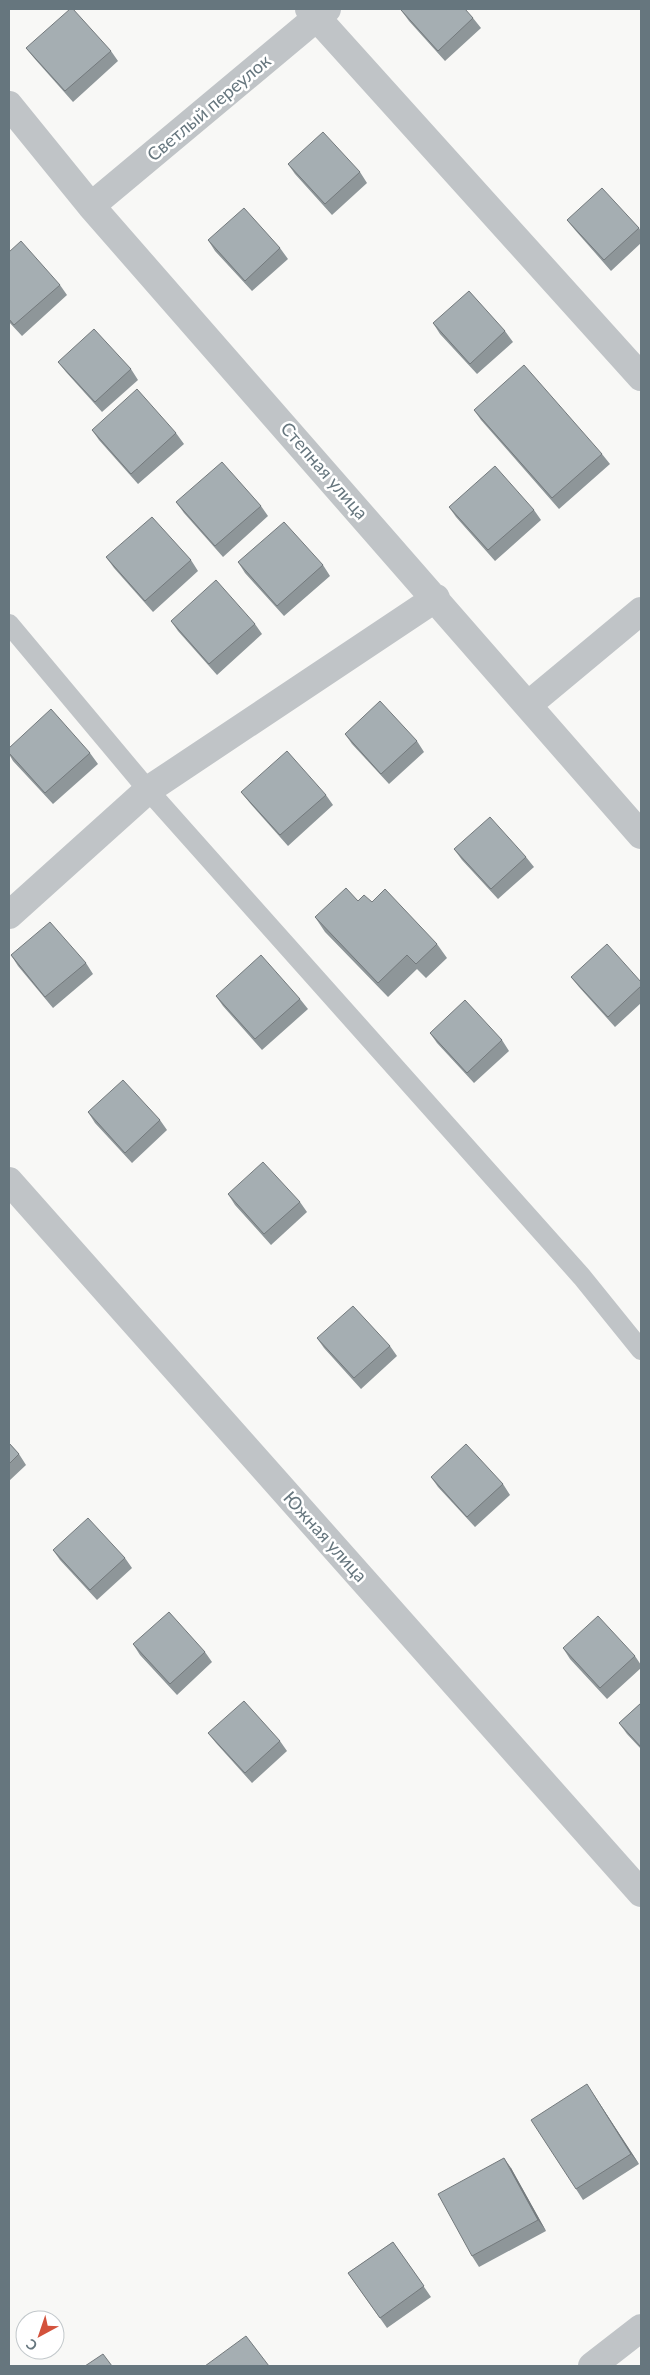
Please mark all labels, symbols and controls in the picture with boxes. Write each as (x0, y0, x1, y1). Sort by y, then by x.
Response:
street label: Светлый переулок (142, 49, 275, 165)
street label: Степная улица (277, 417, 373, 524)
street label: Южная улица (279, 1486, 372, 1586)
north arrow (15, 2310, 65, 2360)
text: С (22, 2335, 40, 2355)

